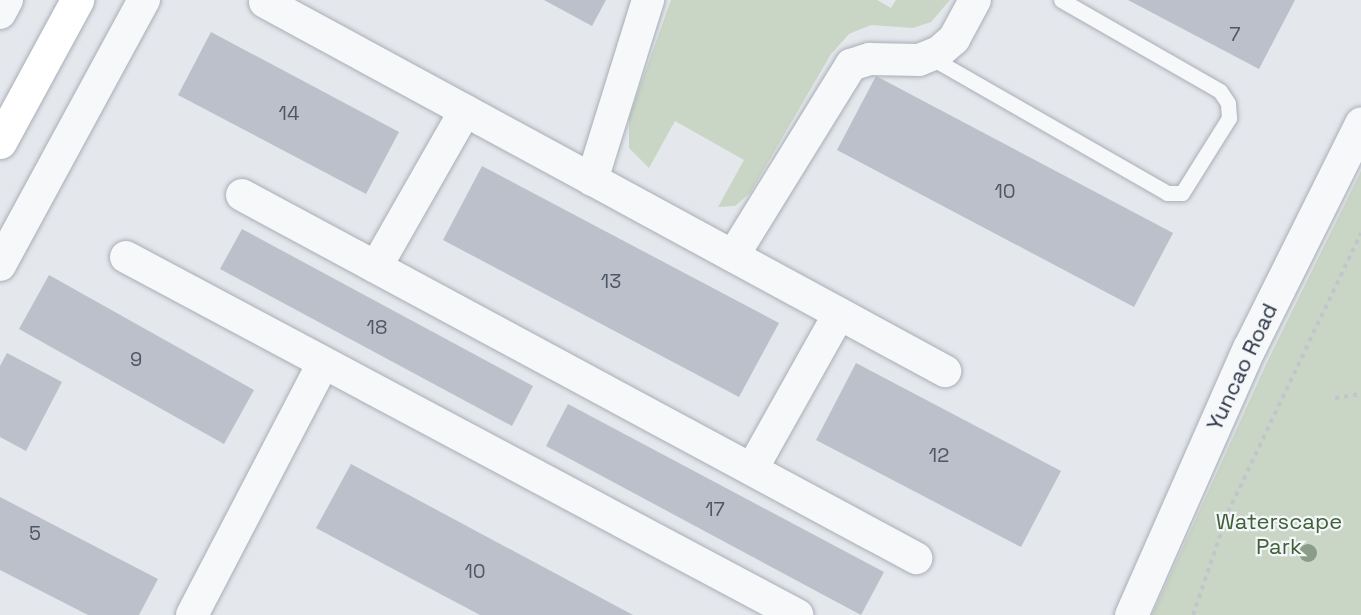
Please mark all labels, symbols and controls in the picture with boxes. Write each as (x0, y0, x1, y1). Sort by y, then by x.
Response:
house number: 7 (1229, 22, 1241, 46)
house number: 14 (279, 101, 299, 125)
house number: 10 (994, 179, 1016, 203)
house number: 13 (601, 269, 621, 293)
street label: Yuncao Road (1201, 299, 1283, 435)
house number: 18 (367, 315, 387, 339)
house number: 9 (130, 347, 142, 371)
house number: 12 (929, 443, 949, 467)
house number: 17 (705, 497, 725, 521)
park label: Waterscape Park (1216, 508, 1342, 560)
house number: 5 (29, 521, 41, 545)
house number: 10 (464, 559, 486, 583)

